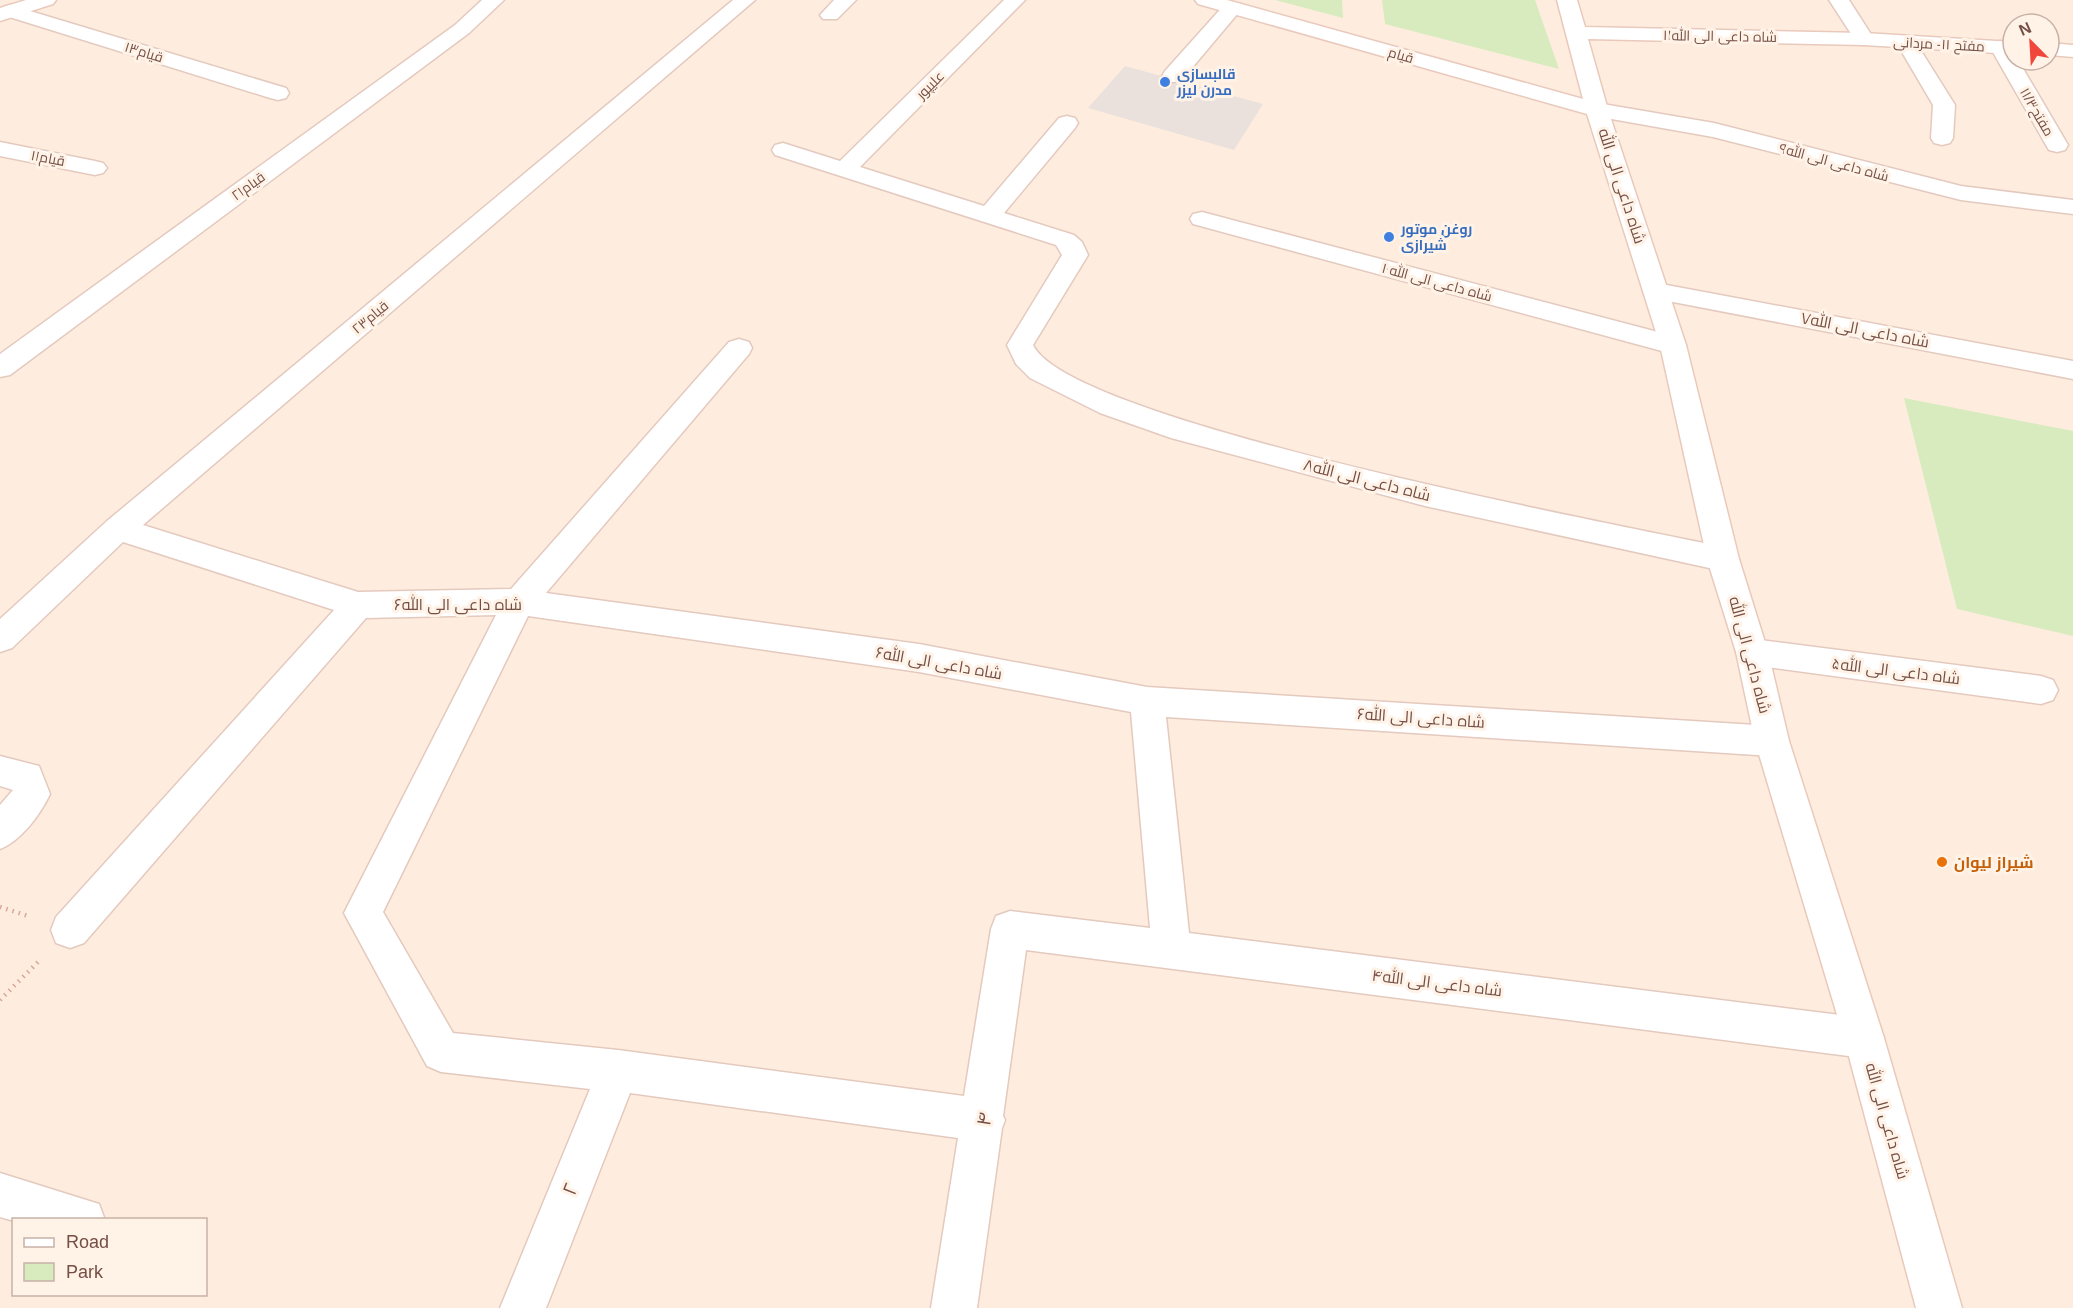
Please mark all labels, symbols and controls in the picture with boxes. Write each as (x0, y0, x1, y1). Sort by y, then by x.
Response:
north arrow (2001, 12, 2061, 72)
text: N (2016, 19, 2034, 39)
street label: شاه داعی الی الله۱۱ (1663, 26, 1777, 45)
street label: مفتح ۱۱- مردانی (1893, 34, 1985, 55)
street label: قیام۱۳ (122, 39, 165, 67)
street label: قیام (1386, 44, 1415, 68)
place label: قالبسازی مدرن لیزر (1176, 66, 1236, 99)
street label: علیپور (912, 68, 949, 104)
marker: قالبسازی مدرن لیزر (1158, 75, 1172, 89)
street label: مفتح۱۱/۳ (2016, 85, 2057, 139)
street label: شاه داعی الی الله (1593, 126, 1651, 246)
street label: شاه داعی الی الله۹ (1778, 139, 1891, 184)
street label: قیام۱۱ (29, 147, 66, 171)
street label: قیام۲۱ (228, 169, 269, 205)
place label: روغن موتور شیرازی (1400, 221, 1472, 254)
marker: روغن موتور شیرازی (1382, 230, 1396, 244)
street label: شاه داعی الی الله۱۰ (1380, 259, 1494, 304)
street label: قیام۲۳ (349, 297, 393, 338)
street label: شاه داعی الی الله۷ (1799, 307, 1931, 353)
street label: شاه داعی الی الله۸ (1301, 454, 1433, 506)
street label: شاه داعی الی الله۶ (394, 594, 522, 615)
street label: شاه داعی الی الله (1724, 594, 1776, 716)
street label: شاه داعی الی الله۶ (874, 642, 1004, 684)
street label: شاه داعی الی الله۵ (1831, 653, 1961, 689)
street label: شاه داعی الی الله۶ (1356, 703, 1486, 733)
place label: شیراز لیوان (1954, 854, 2033, 872)
marker: شیراز لیوان (1935, 855, 1949, 869)
street label: شاه داعی الی الله۴ (1371, 965, 1503, 1001)
street label: شاه داعی الی الله (1860, 1060, 1914, 1182)
street label: ۴ (972, 1111, 996, 1127)
street label: ۲ (558, 1180, 582, 1198)
legend (12, 1218, 207, 1296)
text: Road (66, 1232, 109, 1252)
text: Park (66, 1262, 104, 1282)

